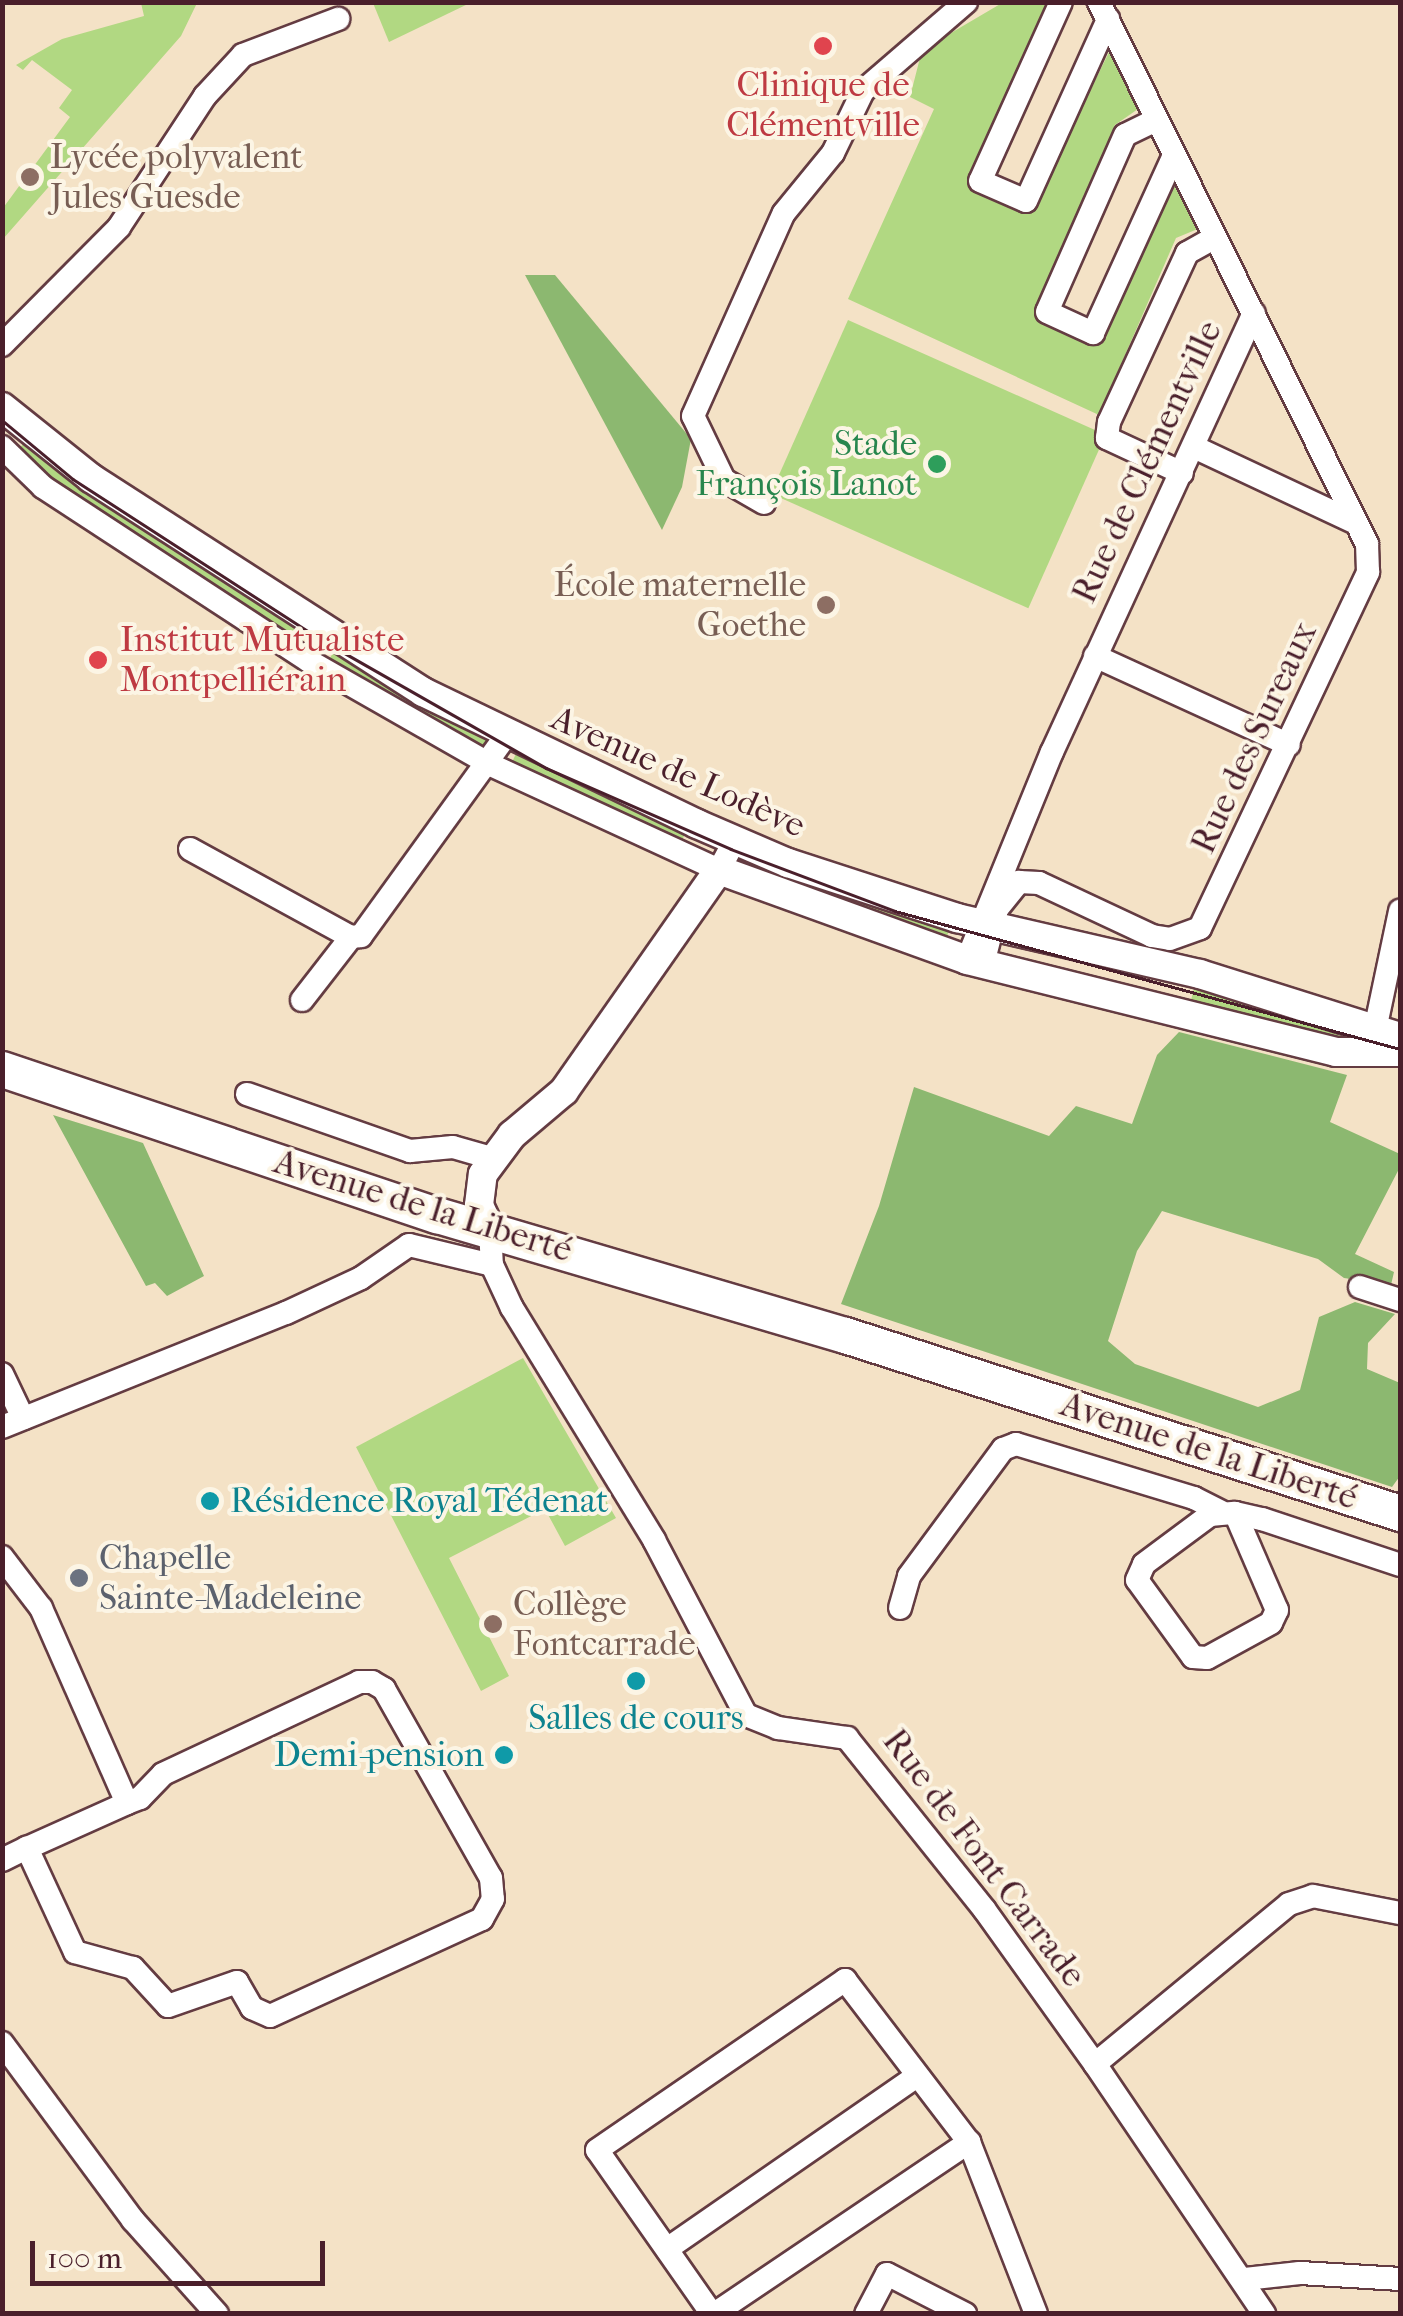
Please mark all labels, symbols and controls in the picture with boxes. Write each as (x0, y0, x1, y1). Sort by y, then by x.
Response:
marker: Clinique de Clémentville (810, 33, 836, 59)
place label: Clinique de Clémentville (726, 64, 920, 146)
place label: Lycée polyvalent Jules Guesde (50, 136, 303, 218)
marker: Lycée polyvalent Jules Guesde (19, 166, 41, 188)
street label: Rue de Clémentville (1063, 314, 1231, 610)
place label: Stade François Lanot (696, 423, 917, 505)
marker: Stade François Lanot (926, 453, 948, 475)
place label: École maternelle Goethe (554, 564, 806, 646)
marker: École maternelle Goethe (815, 594, 837, 616)
street label: Rue des Sureaux (1182, 616, 1326, 860)
place label: Institut Mutualiste Montpelliérain (120, 619, 404, 701)
marker: Institut Mutualiste Montpelliérain (85, 647, 111, 673)
street label: Avenue de Lodève (545, 697, 811, 847)
street label: Avenue de la Liberté (269, 1141, 577, 1271)
street label: Avenue de la Liberté (1055, 1383, 1363, 1519)
place label: Résidence Royal Tédenat (230, 1480, 609, 1522)
marker: Résidence Royal Tédenat (199, 1490, 221, 1512)
place label: Chapelle Sainte-Madeleine (99, 1537, 362, 1619)
marker: Chapelle Sainte-Madeleine (68, 1567, 90, 1589)
place label: Collège Fontcarrade (513, 1583, 696, 1665)
marker: Collège Fontcarrade (482, 1613, 504, 1635)
marker: Salles de cours (625, 1670, 647, 1692)
place label: Salles de cours (528, 1697, 744, 1739)
street label: Rue de Font Carrade (874, 1721, 1094, 1995)
place label: Demi-pension (274, 1734, 484, 1776)
marker: Demi-pension (493, 1744, 515, 1766)
scale bar (35, 2221, 330, 2283)
text: 100 m (47, 2241, 122, 2276)

